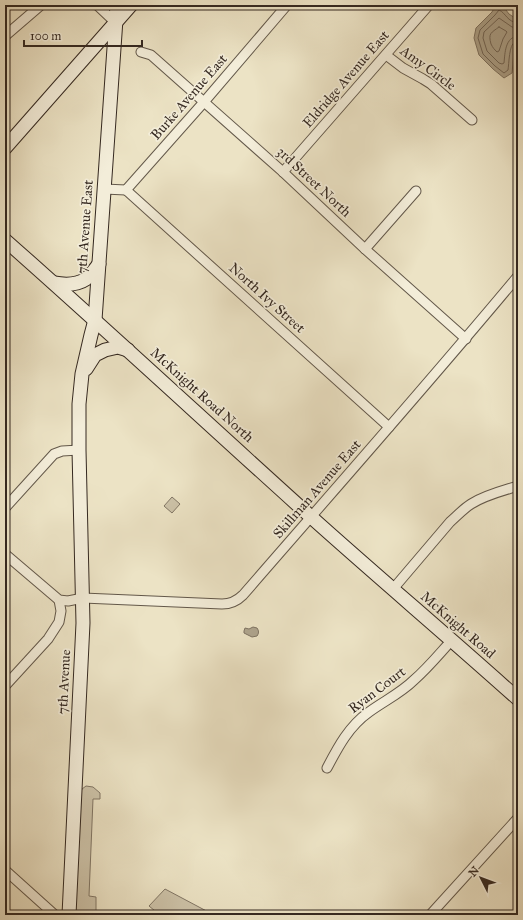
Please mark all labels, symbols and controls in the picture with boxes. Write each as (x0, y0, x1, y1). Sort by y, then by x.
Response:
scale bar (24, 22, 142, 48)
street label: Eldridge Avenue East (299, 27, 393, 131)
text: 100 m (30, 29, 61, 43)
street label: Amy Circle (396, 42, 459, 94)
street label: Burke Avenue East (147, 51, 231, 143)
street label: 3rd Street North (273, 143, 355, 221)
street label: 7th Avenue East (73, 179, 97, 275)
street label: North Ivy Street (225, 259, 309, 337)
street label: McKnight Road North (147, 344, 257, 446)
street label: Skillman Avenue East (269, 436, 365, 542)
street label: McKnight Road (417, 588, 499, 662)
street label: 7th Avenue (54, 649, 74, 715)
street label: Ryan Court (345, 663, 409, 717)
north arrow (461, 858, 501, 898)
text: N (466, 863, 482, 879)

